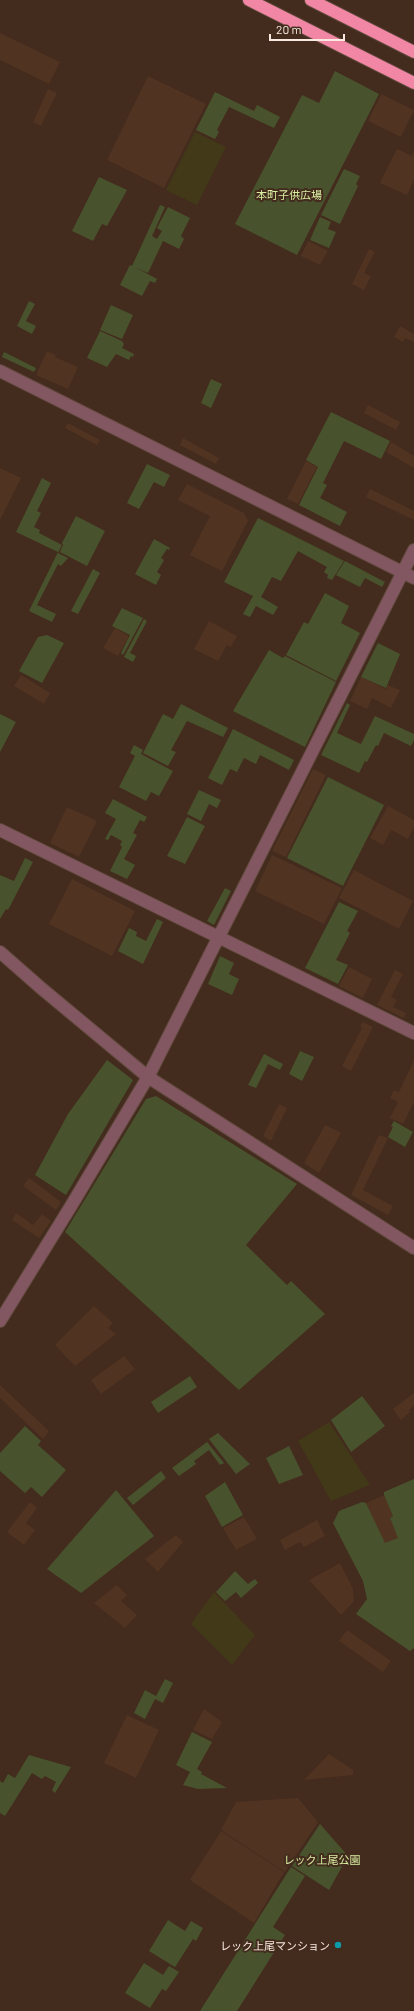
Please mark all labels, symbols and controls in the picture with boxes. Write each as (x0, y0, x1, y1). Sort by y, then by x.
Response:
scale bar (270, 16, 344, 42)
text: 20 m (276, 22, 302, 36)
park label: 本町子供広場 (256, 188, 322, 201)
park label: レック上尾公園 (284, 1853, 361, 1866)
place label: レック上尾マンション (220, 1939, 330, 1952)
marker: レック上尾マンション (333, 1940, 343, 1950)

